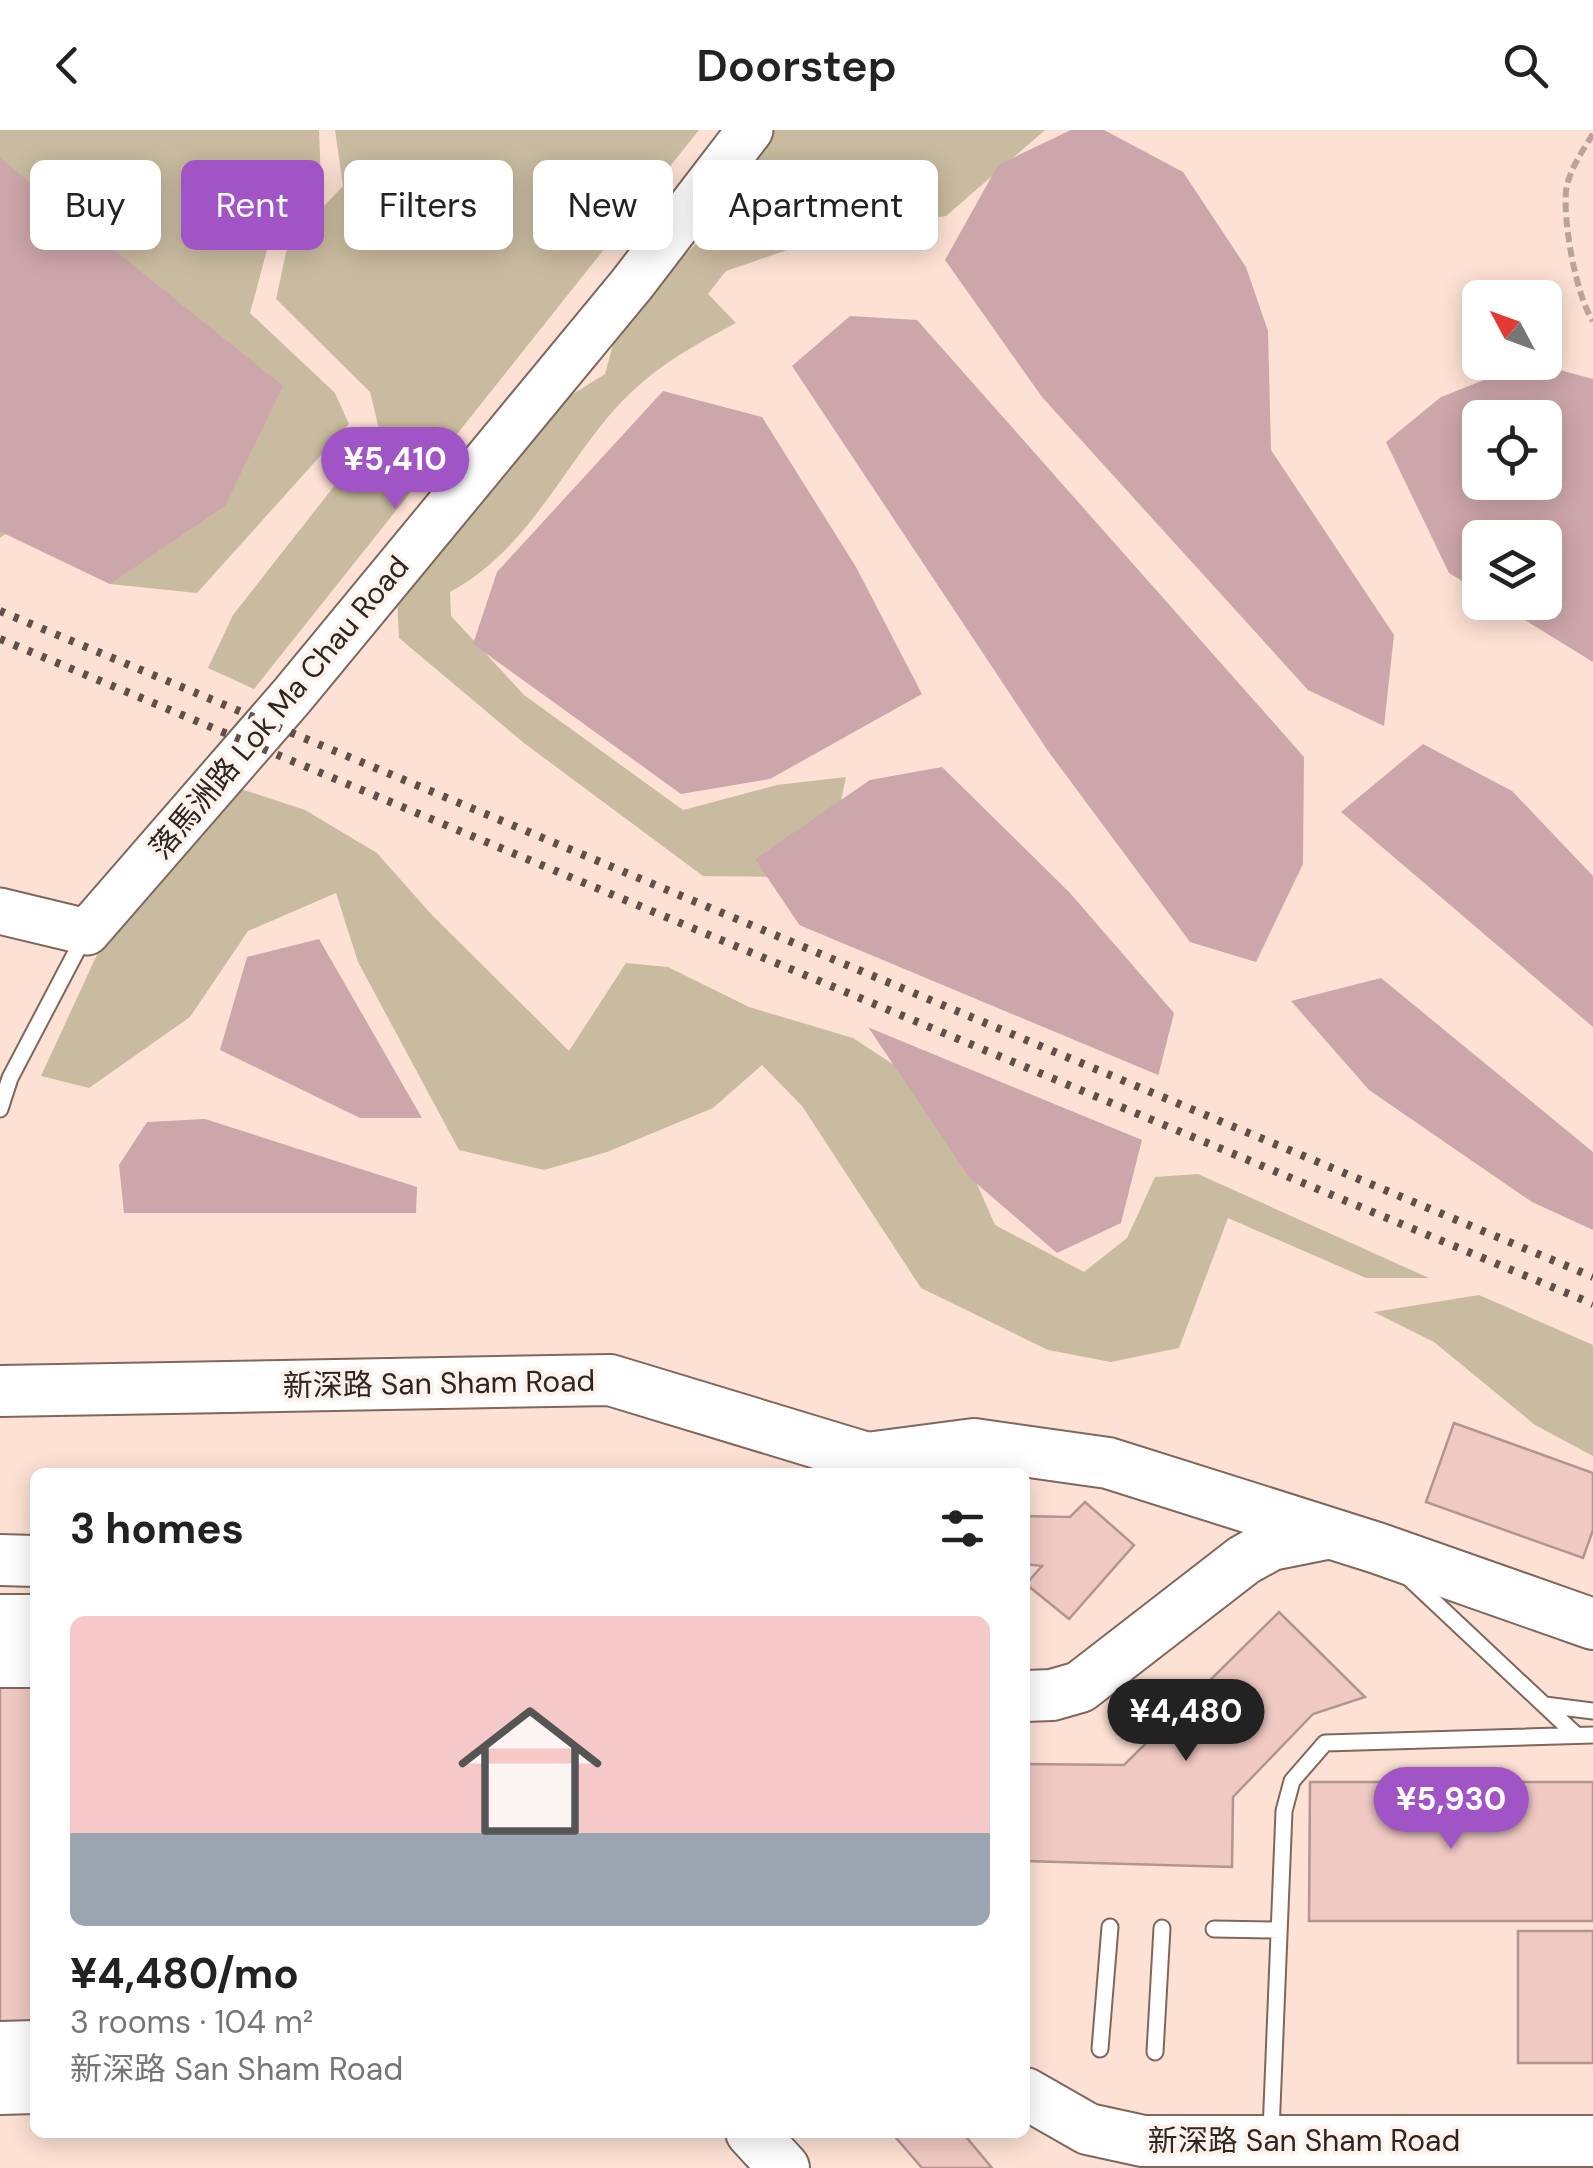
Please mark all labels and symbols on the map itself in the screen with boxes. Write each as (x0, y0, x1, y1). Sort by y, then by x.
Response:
north arrow (1462, 280, 1562, 380)
pin: ¥5,410 (314, 427, 476, 512)
street label: 落馬洲路 Lok Ma Chau Road (141, 548, 417, 866)
street label: 新深路 San Sham Road (282, 1361, 596, 1405)
pin: ¥4,480 (1105, 1679, 1267, 1764)
pin: ¥5,930 (1370, 1767, 1532, 1852)
street label: 新深路 San Sham Road (1148, 2121, 1460, 2160)

